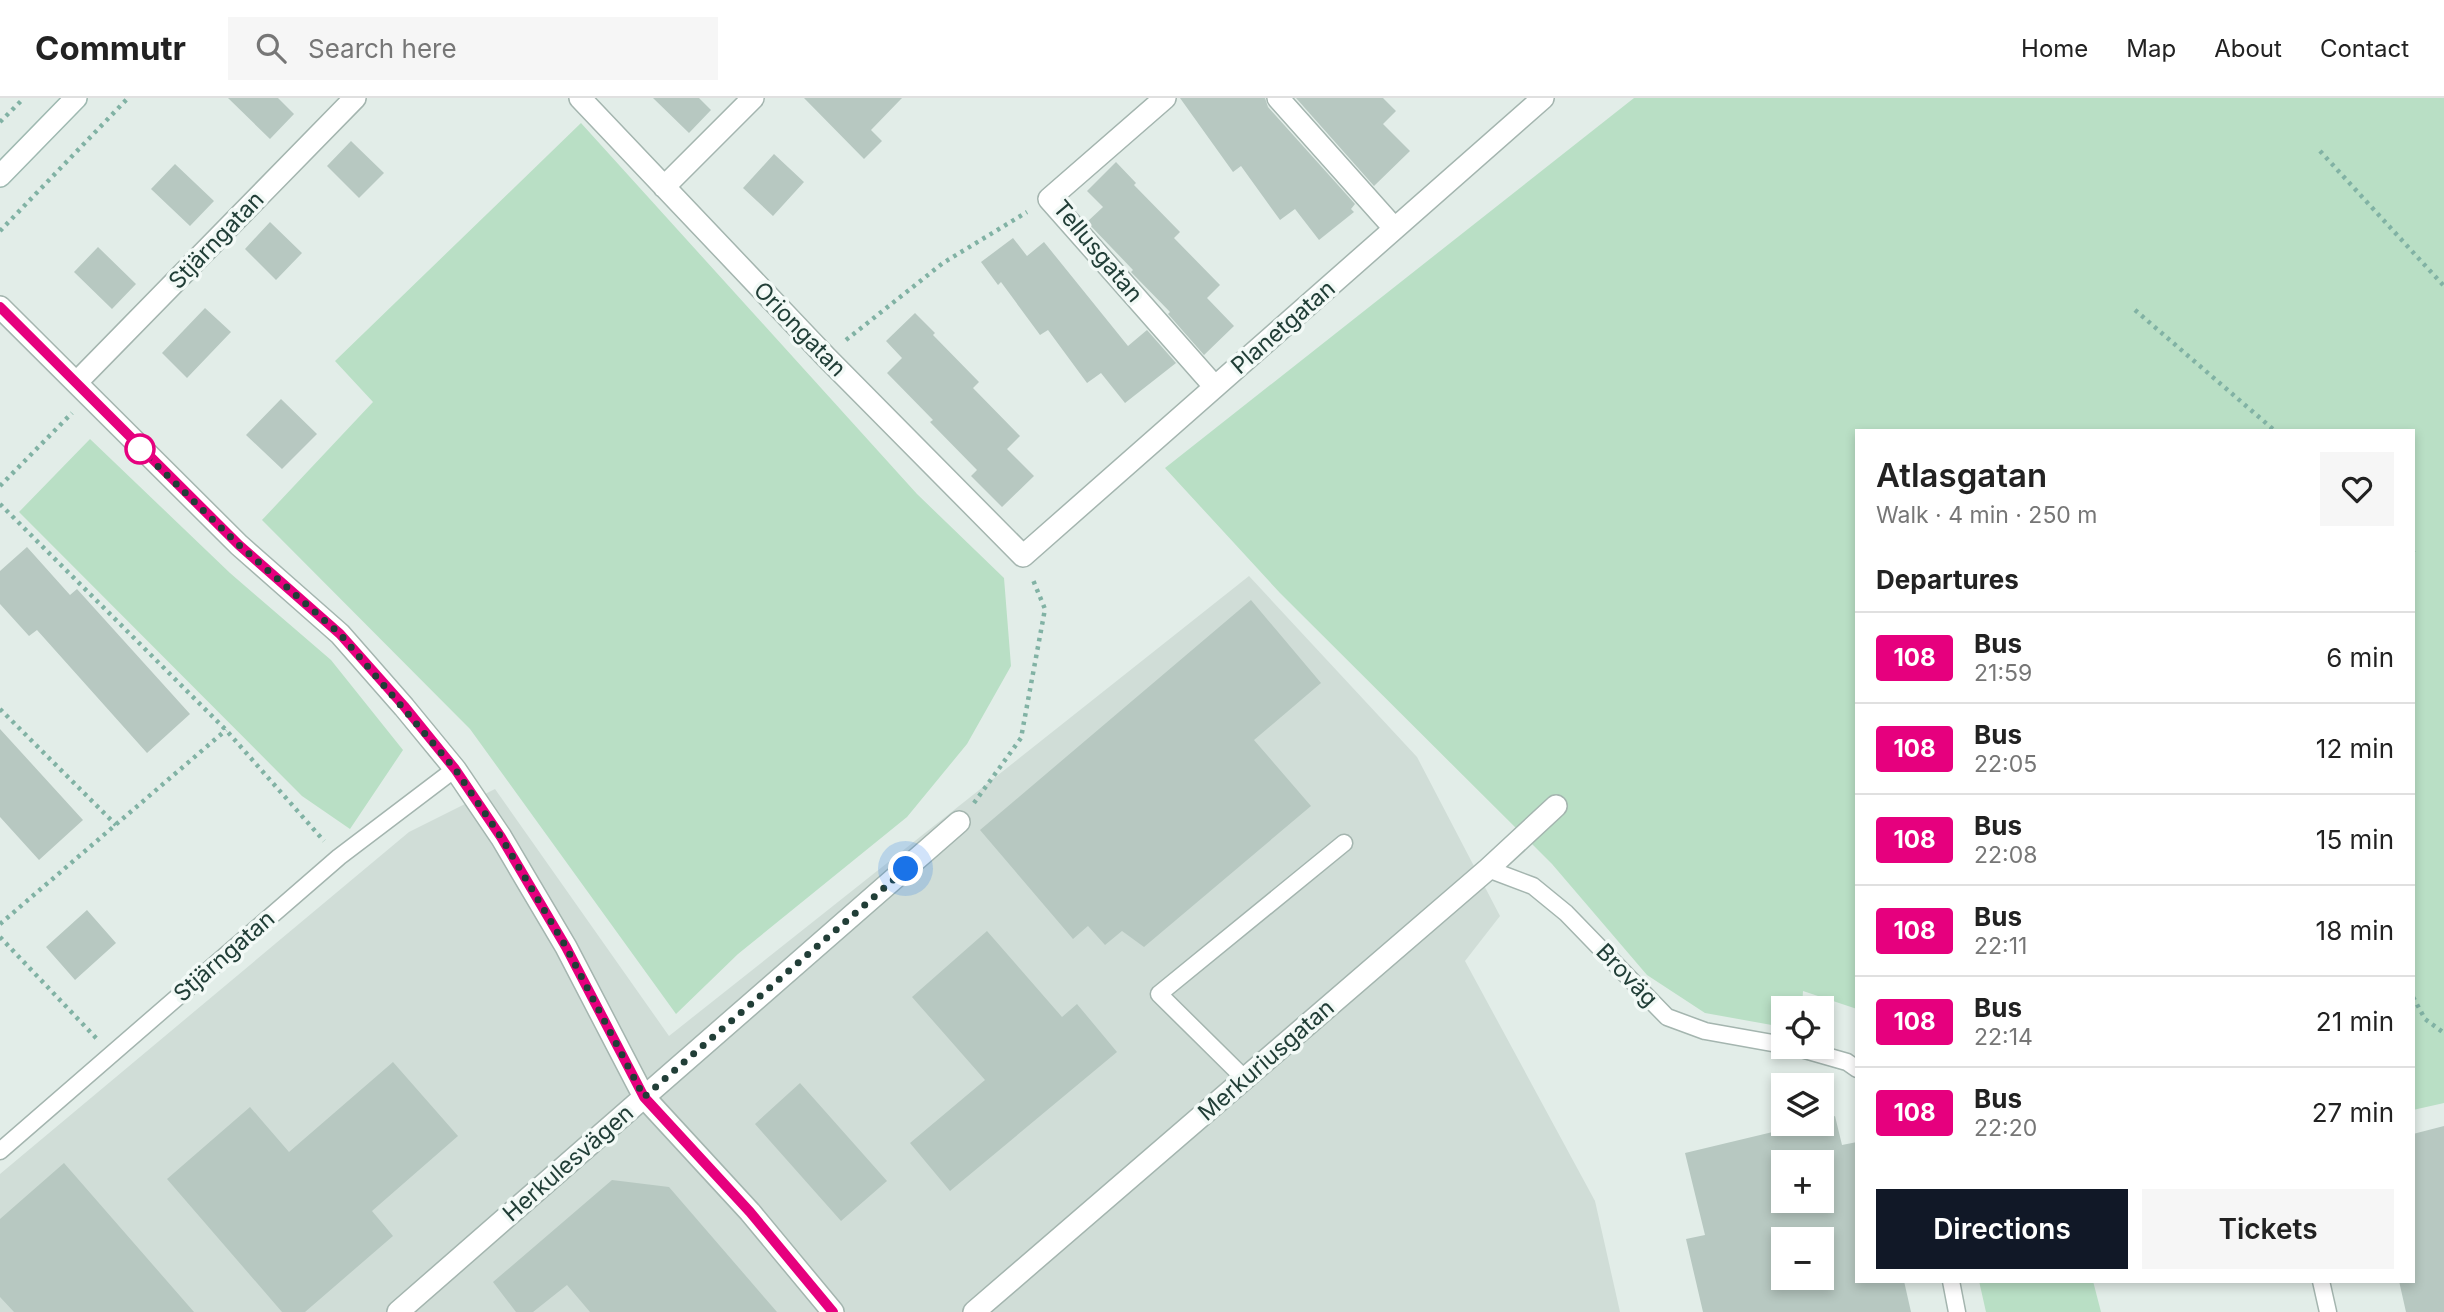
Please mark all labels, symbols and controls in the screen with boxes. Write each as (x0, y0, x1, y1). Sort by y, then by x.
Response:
search box (228, 17, 718, 80)
text: Commutr (35, 28, 186, 68)
icon: search (252, 29, 290, 67)
text: Search here (308, 33, 457, 64)
text: Home (2021, 34, 2088, 63)
text: Map (2126, 34, 2176, 63)
text: About (2214, 34, 2282, 63)
text: Contact (2320, 34, 2409, 63)
street label: Stjärngatan (163, 185, 269, 295)
street label: Tellusgatan (1047, 194, 1149, 308)
street label: Planetgatan (1225, 274, 1341, 380)
street label: Oriongatan (748, 276, 852, 382)
unlabelled marker (125, 434, 155, 464)
button: heart (2320, 452, 2394, 526)
text: Atlasgatan (1876, 455, 2047, 495)
text: Walk · 4 min · 250 m (1876, 501, 2098, 529)
text: Departures (1876, 564, 2019, 595)
text: Bus (1974, 628, 2022, 659)
text: 6 min (2326, 642, 2394, 673)
text: 108 (1893, 643, 1936, 672)
text: 21:59 (1974, 659, 2032, 687)
text: Bus (1974, 719, 2022, 750)
text: 12 min (2316, 733, 2394, 764)
text: 108 (1893, 734, 1936, 763)
text: 22:05 (1974, 750, 2037, 778)
text: Bus (1974, 810, 2022, 841)
text: 15 min (2316, 824, 2394, 855)
text: 108 (1893, 825, 1936, 854)
text: 22:08 (1974, 841, 2037, 869)
your location (888, 851, 923, 886)
text: Bus (1974, 901, 2022, 932)
street label: Stjärngatan (168, 905, 280, 1007)
text: 18 min (2316, 915, 2394, 946)
text: 108 (1893, 916, 1936, 945)
text: 22:11 (1974, 932, 2027, 960)
street label: Broväg (1590, 938, 1664, 1012)
text: Bus (1974, 992, 2022, 1023)
street label: Merkuriusgatan (1192, 993, 1340, 1127)
map controls (1771, 996, 1834, 1290)
button: locate (1771, 996, 1834, 1059)
text: 21 min (2316, 1006, 2394, 1037)
text: 108 (1893, 1007, 1936, 1036)
text: 22:14 (1974, 1023, 2033, 1051)
button: layers (1771, 1073, 1834, 1136)
text: Bus (1974, 1083, 2022, 1114)
text: 27 min (2312, 1097, 2394, 1128)
text: 108 (1893, 1098, 1936, 1127)
street label: Herkulesvägen (497, 1099, 639, 1227)
text: 22:20 (1974, 1114, 2037, 1142)
button: + (1771, 1150, 1834, 1213)
button: Directions (1876, 1189, 2128, 1269)
button: Tickets (2142, 1189, 2394, 1269)
button: − (1771, 1227, 1834, 1290)

